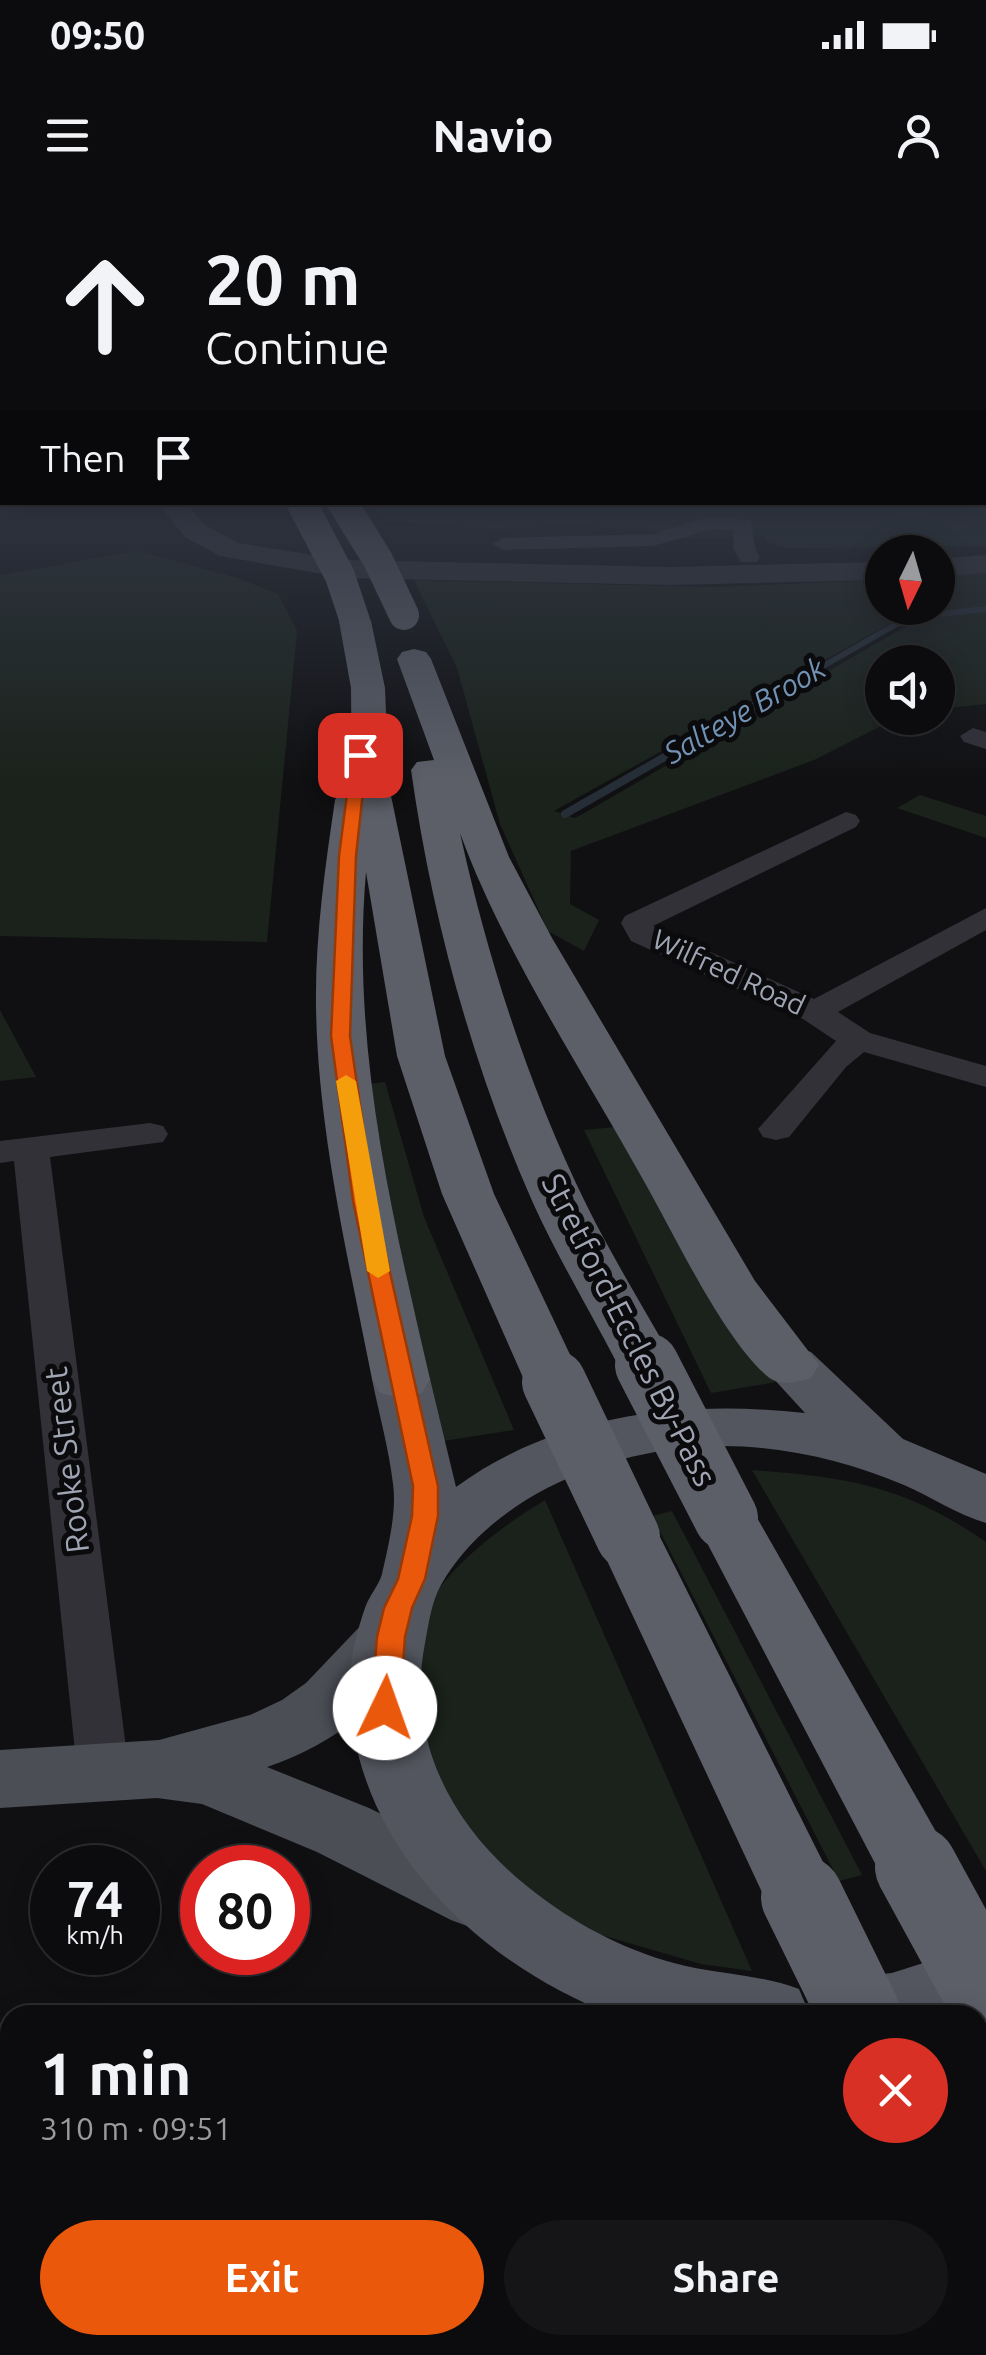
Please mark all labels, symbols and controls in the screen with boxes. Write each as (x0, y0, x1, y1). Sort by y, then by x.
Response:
text: 09:50 (50, 14, 145, 56)
icon: menu (40, 108, 95, 163)
icon: person (891, 108, 946, 163)
text: Navio (432, 110, 554, 161)
icon: ahead (40, 240, 170, 370)
text: 20 m (205, 240, 361, 318)
text: Continue (205, 322, 389, 373)
icon: arrive (146, 430, 201, 485)
text: Then (40, 437, 126, 479)
north arrow (865, 535, 955, 625)
map controls (865, 535, 955, 735)
button: sound (865, 645, 955, 735)
water label: Salteye Brook (657, 650, 832, 771)
pin (318, 713, 403, 798)
icon: arrive (333, 728, 388, 783)
street label: Wilfred Road (648, 923, 810, 1020)
street label: Stretford-Eccles By-Pass (535, 1167, 724, 1492)
street label: Rooke Street (37, 1365, 95, 1555)
position arrow (333, 1656, 437, 1760)
speed limit sign: 80 (180, 1845, 310, 1975)
text: 74 (67, 1870, 123, 1926)
text: km/h (66, 1921, 124, 1949)
button: close (843, 2038, 948, 2143)
text: 1 min (40, 2039, 192, 2106)
text: 310 m · 09:51 (40, 2110, 232, 2146)
button: Exit (40, 2220, 484, 2335)
button: Share (504, 2220, 948, 2335)

